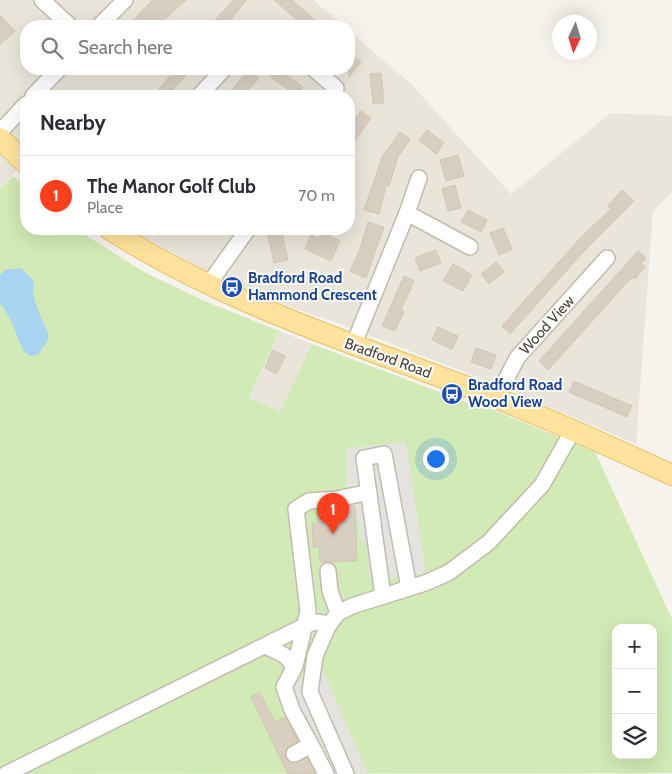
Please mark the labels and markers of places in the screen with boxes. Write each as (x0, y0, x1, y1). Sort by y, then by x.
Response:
place label: Bradford Road Hammond Crescent (248, 269, 377, 304)
bus stop icon: Bradford Road Hammond Crescent (220, 275, 244, 299)
place label: Bradford Road Wood View (468, 376, 562, 411)
bus stop icon: Bradford Road Wood View (440, 382, 464, 406)
pin: 1 (317, 493, 349, 534)

